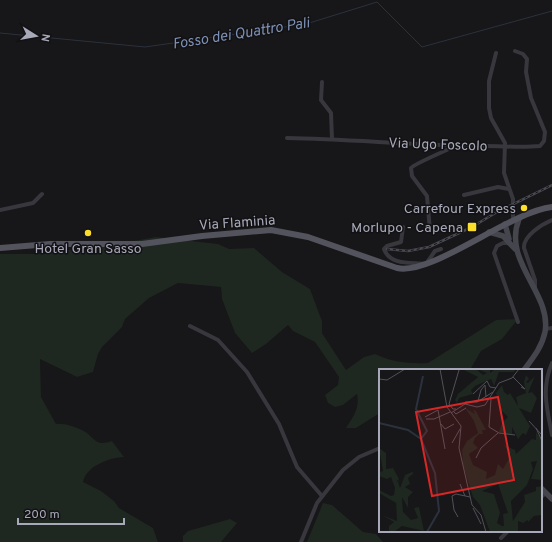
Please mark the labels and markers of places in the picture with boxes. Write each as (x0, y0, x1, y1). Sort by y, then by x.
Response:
place label: Carrefour Express (404, 201, 516, 218)
marker: Carrefour Express (519, 203, 529, 213)
place label: Morlupo - Capena (351, 220, 463, 237)
marker: Morlupo - Capena (466, 221, 478, 233)
marker: Hotel Gran Sasso (83, 228, 93, 238)
place label: Hotel Gran Sasso (34, 241, 142, 258)

